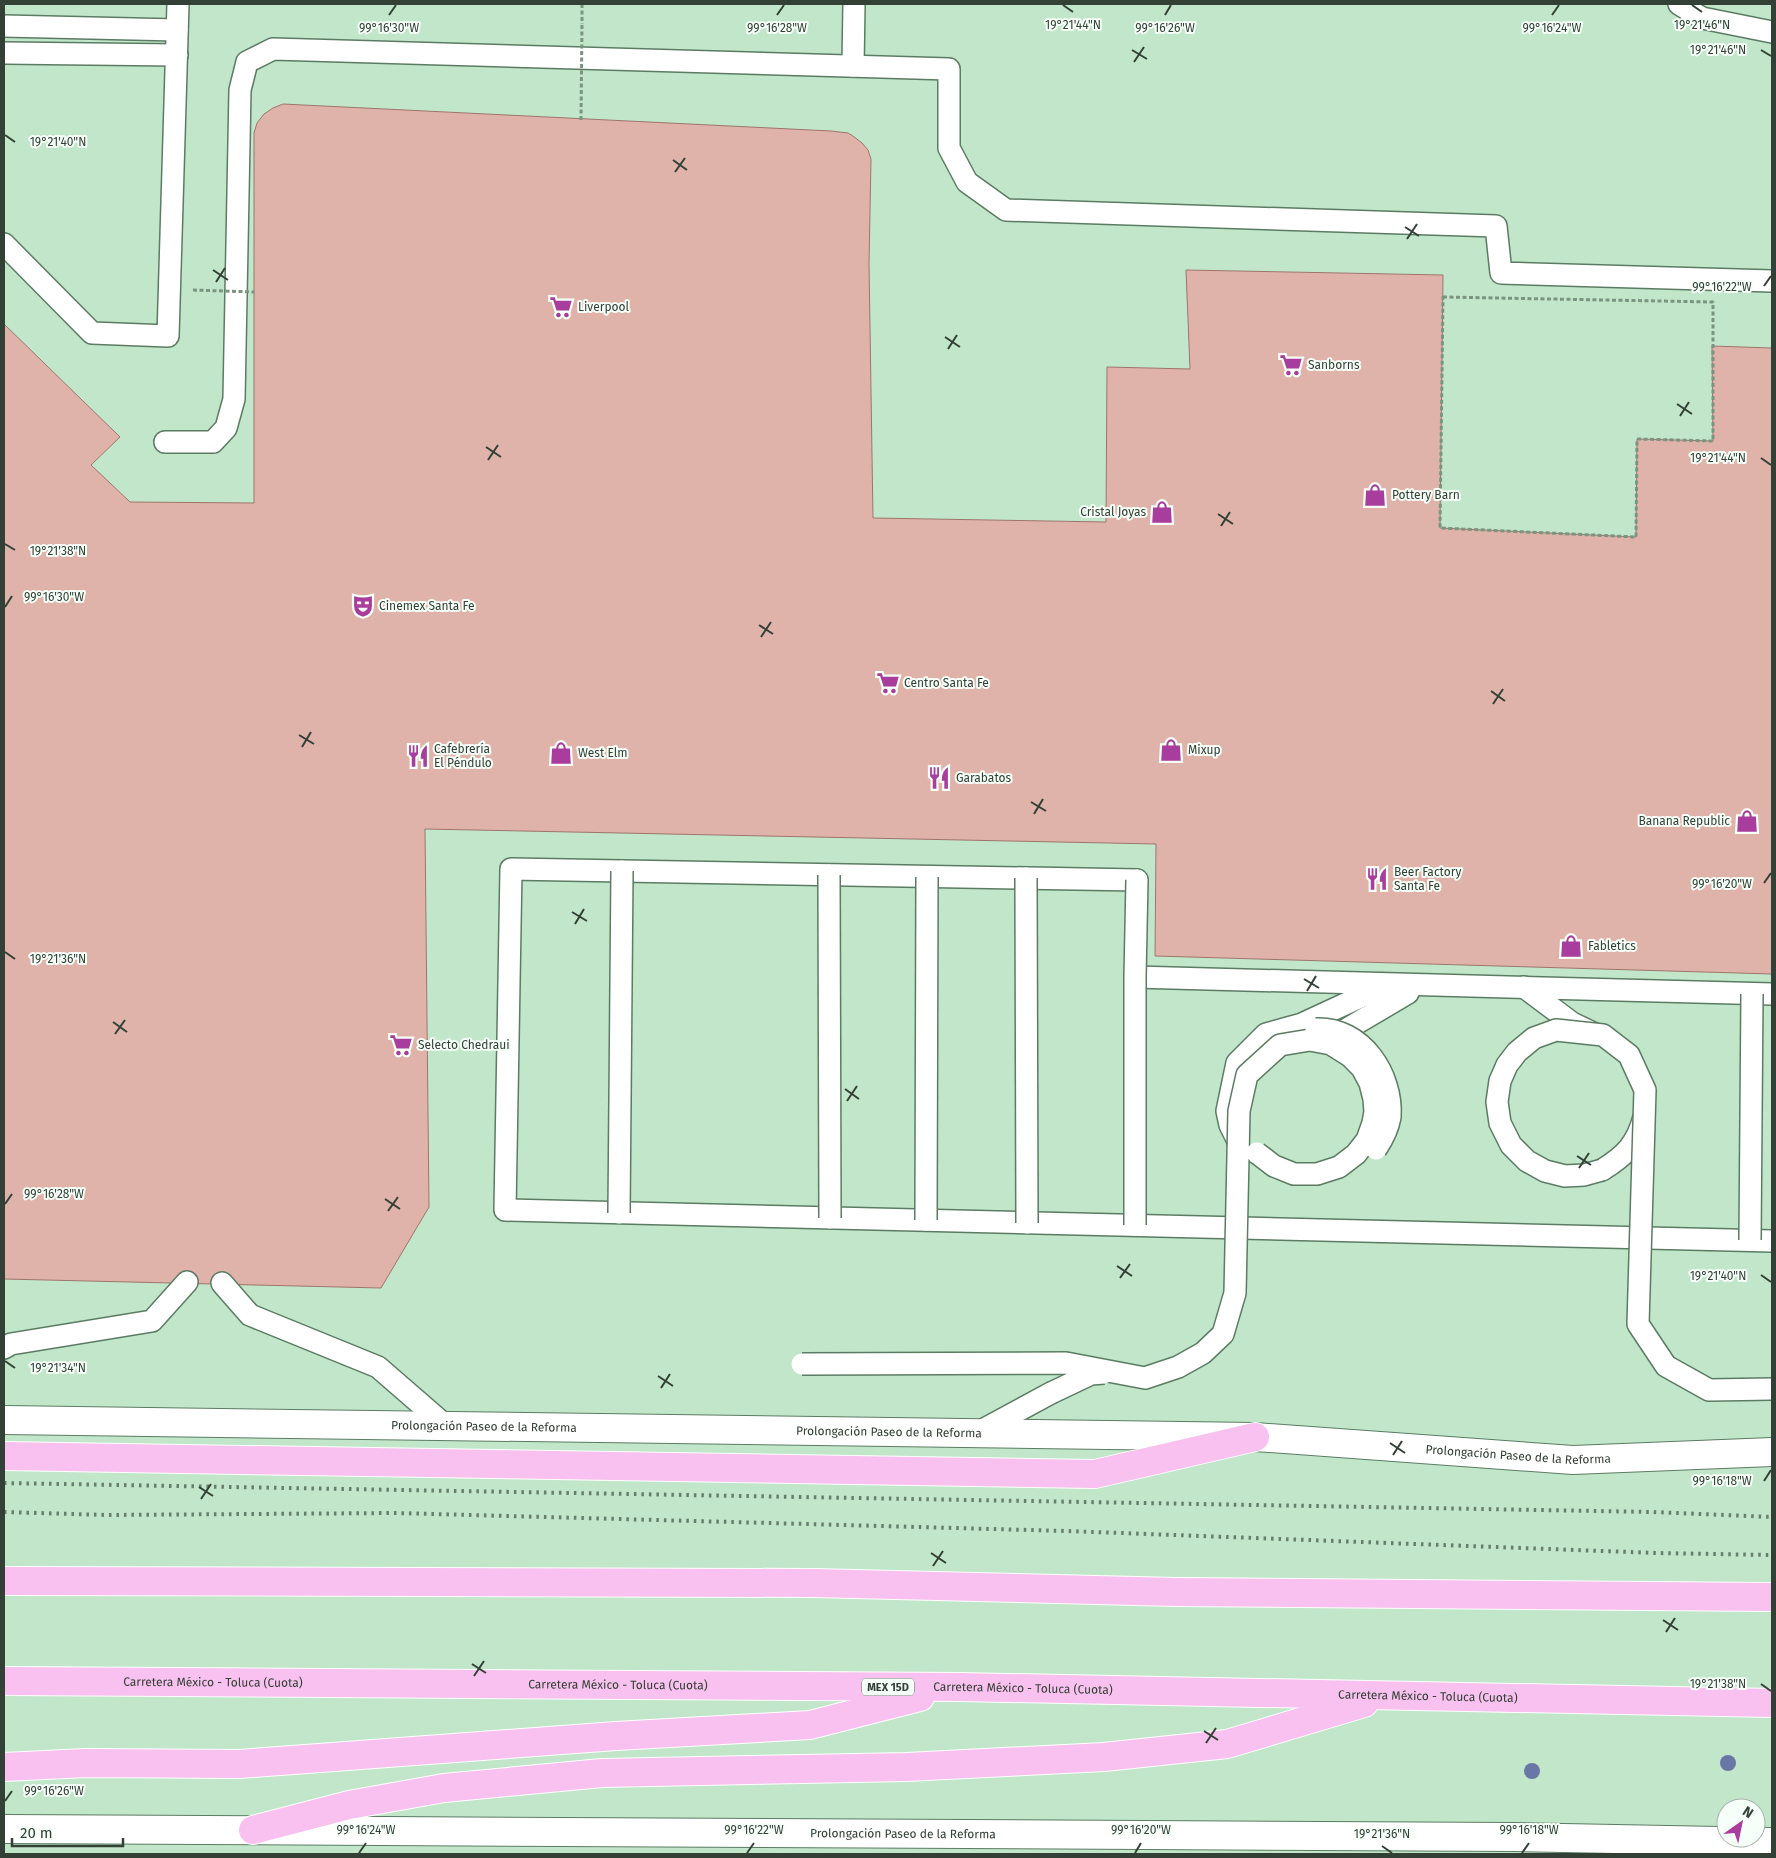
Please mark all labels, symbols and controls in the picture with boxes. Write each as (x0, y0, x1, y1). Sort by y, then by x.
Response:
text: 19°21'44"N (1045, 18, 1101, 32)
text: 19°21'46"N (1674, 18, 1730, 32)
text: 99°16'30"W (359, 21, 419, 35)
text: 99°16'28"W (747, 21, 807, 35)
text: 99°16'26"W (1135, 21, 1195, 35)
text: 99°16'24"W (1523, 21, 1582, 35)
text: 19°21'46"N (1690, 43, 1746, 57)
text: 19°21'40"N (30, 135, 86, 149)
text: 99°16'22"W (1692, 280, 1752, 294)
supermarket icon: Liverpool (548, 294, 574, 320)
place label: Liverpool (578, 300, 630, 314)
supermarket icon: Sanborns (1278, 352, 1304, 378)
place label: Sanborns (1308, 358, 1360, 372)
text: 19°21'44"N (1690, 451, 1746, 465)
shop icon: Pottery Barn (1362, 482, 1388, 508)
place label: Pottery Barn (1392, 488, 1460, 502)
shop icon: Cristal Joyas (1149, 499, 1175, 525)
place label: Cristal Joyas (1080, 505, 1146, 519)
text: 19°21'38"N (30, 544, 86, 558)
text: 99°16'30"W (24, 590, 84, 604)
theatre icon: Cinemex Santa Fe (350, 593, 376, 619)
place label: Cinemex Santa Fe (379, 599, 474, 613)
supermarket icon: Centro Santa Fe (875, 670, 901, 696)
place label: Centro Santa Fe (904, 676, 989, 690)
shop icon: Mixup (1158, 737, 1184, 763)
shop icon: West Elm (548, 740, 574, 766)
place label: Cafebrería El Péndulo (434, 742, 492, 770)
restaurant icon: Cafebrería El Péndulo (405, 743, 431, 769)
place label: Mixup (1188, 743, 1221, 757)
place label: West Elm (578, 746, 628, 760)
restaurant icon: Garabatos (926, 765, 952, 791)
place label: Garabatos (956, 771, 1012, 785)
shop icon: Banana Republic (1734, 808, 1760, 834)
place label: Banana Republic (1638, 814, 1730, 828)
place label: Beer Factory Santa Fe (1394, 865, 1461, 893)
restaurant icon: Beer Factory Santa Fe (1364, 866, 1390, 892)
text: 99°16'20"W (1692, 877, 1752, 891)
shop icon: Fabletics (1558, 933, 1584, 959)
place label: Fabletics (1588, 939, 1636, 953)
text: 19°21'36"N (30, 952, 86, 966)
supermarket icon: Selecto Chedraui (388, 1032, 414, 1058)
place label: Selecto Chedraui (418, 1038, 510, 1052)
text: 99°16'28"W (24, 1187, 84, 1201)
text: 19°21'40"N (1690, 1269, 1746, 1283)
text: 19°21'34"N (30, 1361, 86, 1375)
street label: Prolongación Paseo de la Reforma (391, 1418, 577, 1435)
street label: Prolongación Paseo de la Reforma (796, 1424, 982, 1440)
street label: Prolongación Paseo de la Reforma (1425, 1442, 1611, 1467)
text: 99°16'18"W (1692, 1474, 1752, 1488)
street label: Carretera México - Toluca (Cuota) (123, 1675, 303, 1690)
street label: Carretera México - Toluca (Cuota) (528, 1677, 708, 1692)
text: 19°21'38"N (1690, 1677, 1746, 1691)
road number: MEX 15D (862, 1678, 914, 1695)
street label: Carretera México - Toluca (Cuota) (933, 1680, 1113, 1697)
street label: Carretera México - Toluca (Cuota) (1338, 1687, 1518, 1705)
text: 99°16'26"W (24, 1784, 84, 1798)
north arrow (1716, 1798, 1766, 1848)
text: N (1739, 1803, 1756, 1822)
scale bar (12, 1816, 124, 1848)
text: 99°16'24"W (337, 1823, 396, 1837)
text: 99°16'22"W (724, 1823, 784, 1837)
text: 99°16'20"W (1111, 1823, 1171, 1837)
text: 99°16'18"W (1499, 1823, 1559, 1837)
text: 20 m (20, 1824, 53, 1842)
street label: Prolongación Paseo de la Reforma (810, 1826, 996, 1841)
text: 19°21'36"N (1354, 1827, 1410, 1841)

